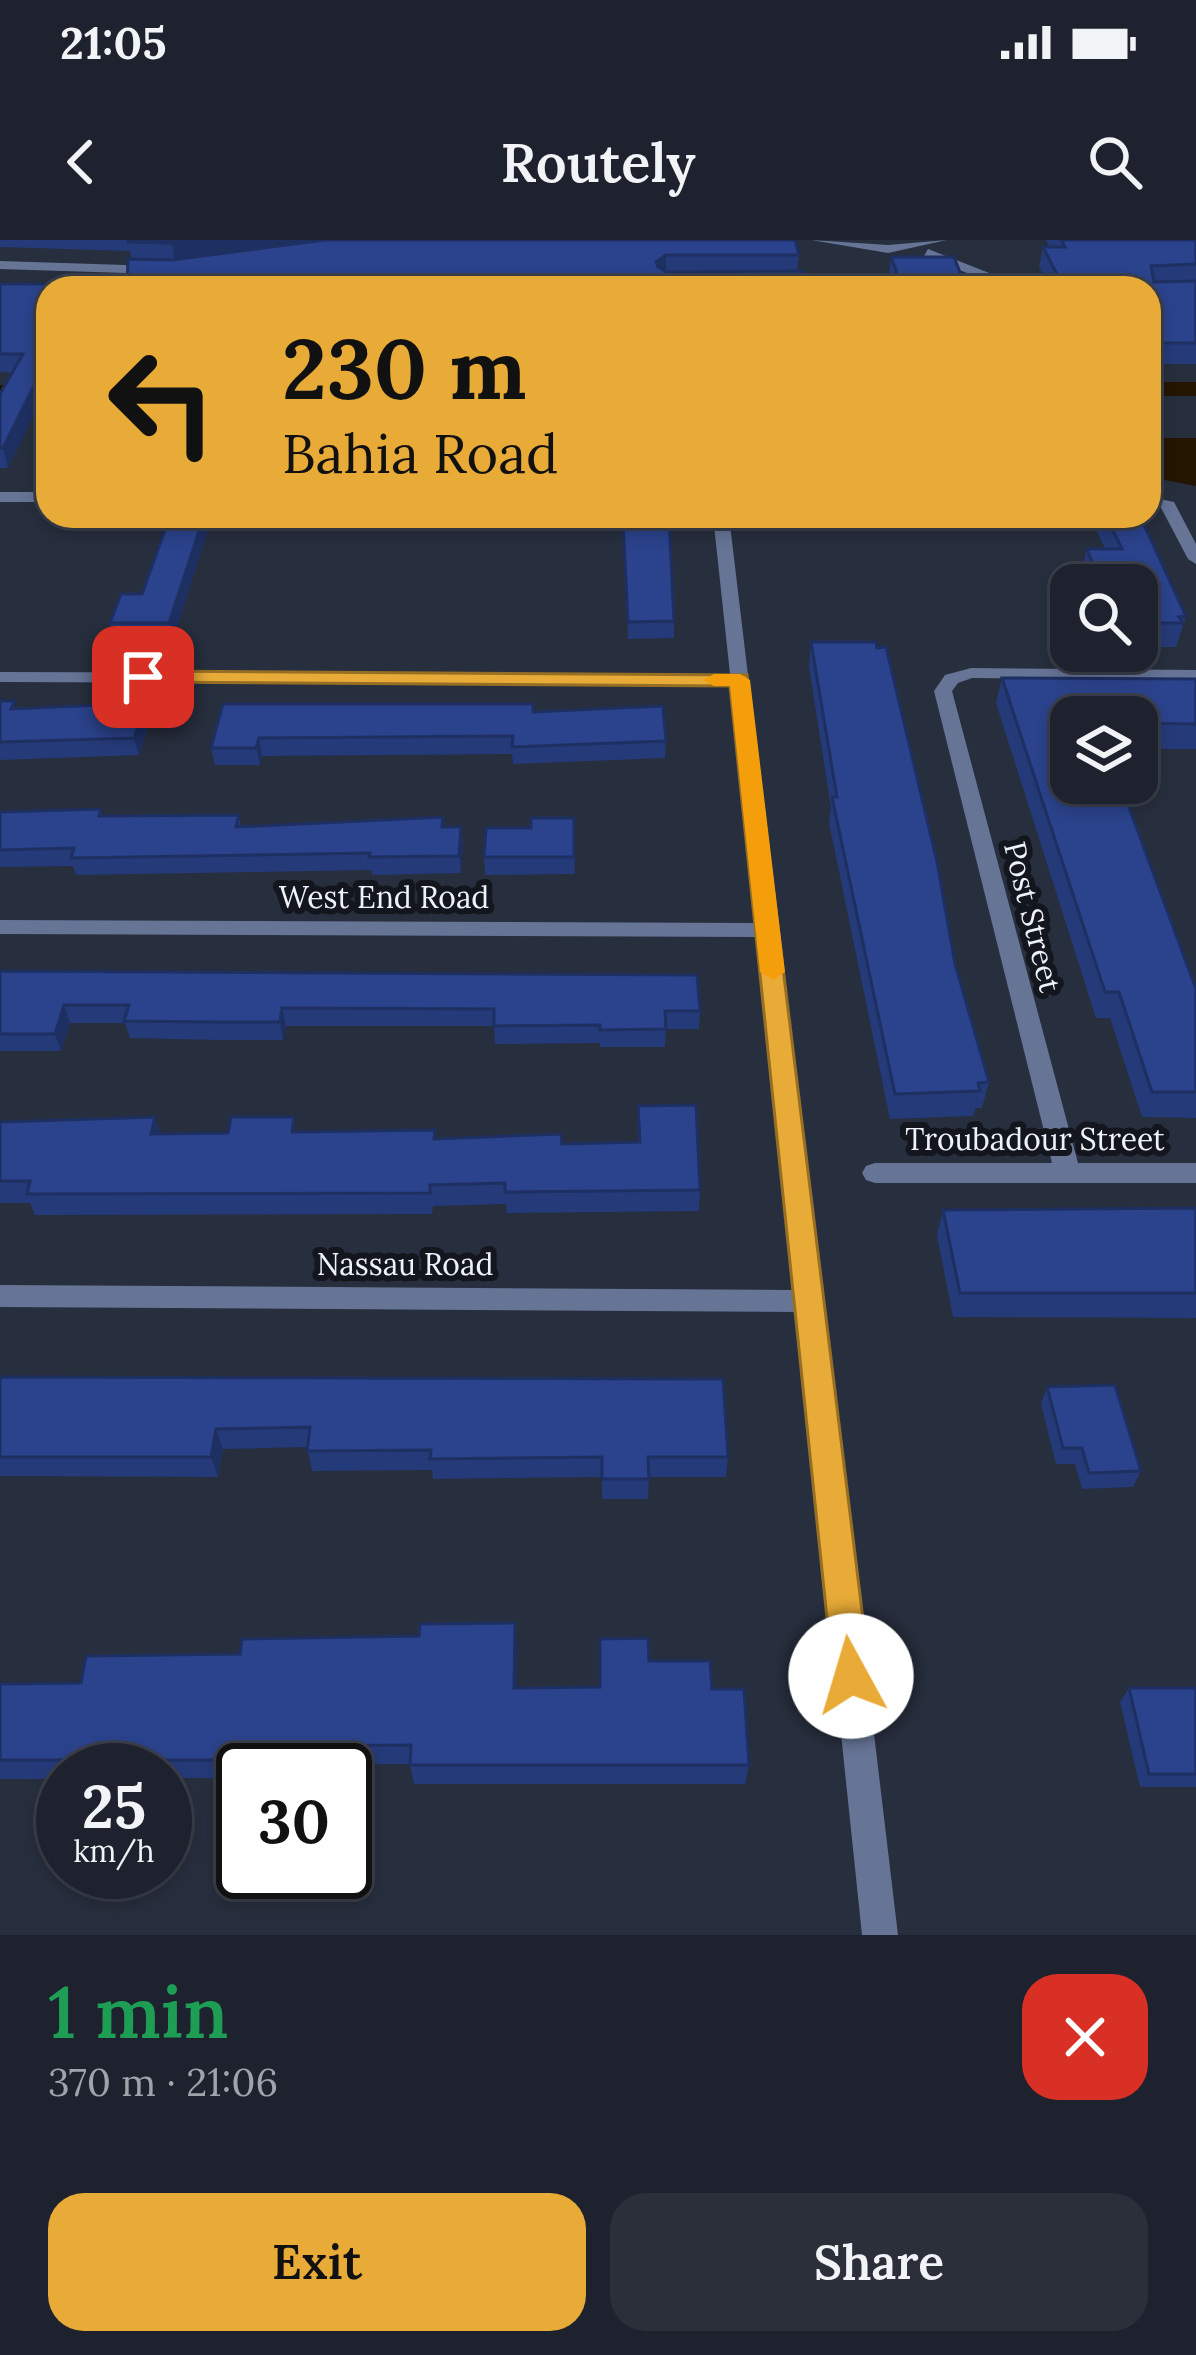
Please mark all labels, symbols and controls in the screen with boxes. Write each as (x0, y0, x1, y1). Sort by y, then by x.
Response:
text: 21:05 (60, 14, 166, 71)
text: Routely (500, 128, 696, 197)
icon: back (48, 129, 114, 195)
icon: search (1082, 129, 1148, 195)
text: 230 m (282, 314, 527, 422)
icon: left (84, 324, 240, 480)
text: Bahia Road (282, 419, 558, 488)
map controls (1050, 564, 1158, 804)
button: search (1050, 564, 1158, 672)
pin (92, 626, 194, 728)
icon: arrive (110, 644, 176, 710)
button: layers (1050, 696, 1158, 804)
street label: Post Street (996, 838, 1070, 996)
street label: West End Road (279, 878, 489, 916)
street label: Troubadour Street (905, 1120, 1165, 1158)
street label: Nassau Road (317, 1245, 493, 1283)
position arrow (788, 1613, 914, 1739)
speed limit sign: 30 (216, 1743, 372, 1899)
text: 25 (82, 1768, 146, 1844)
text: km/h (73, 1832, 155, 1870)
text: 1 min (48, 1966, 228, 2058)
button: close (1022, 1974, 1148, 2100)
text: 370 m · 21:06 (48, 2057, 278, 2107)
button: Exit (48, 2193, 586, 2331)
button: Share (610, 2193, 1148, 2331)

